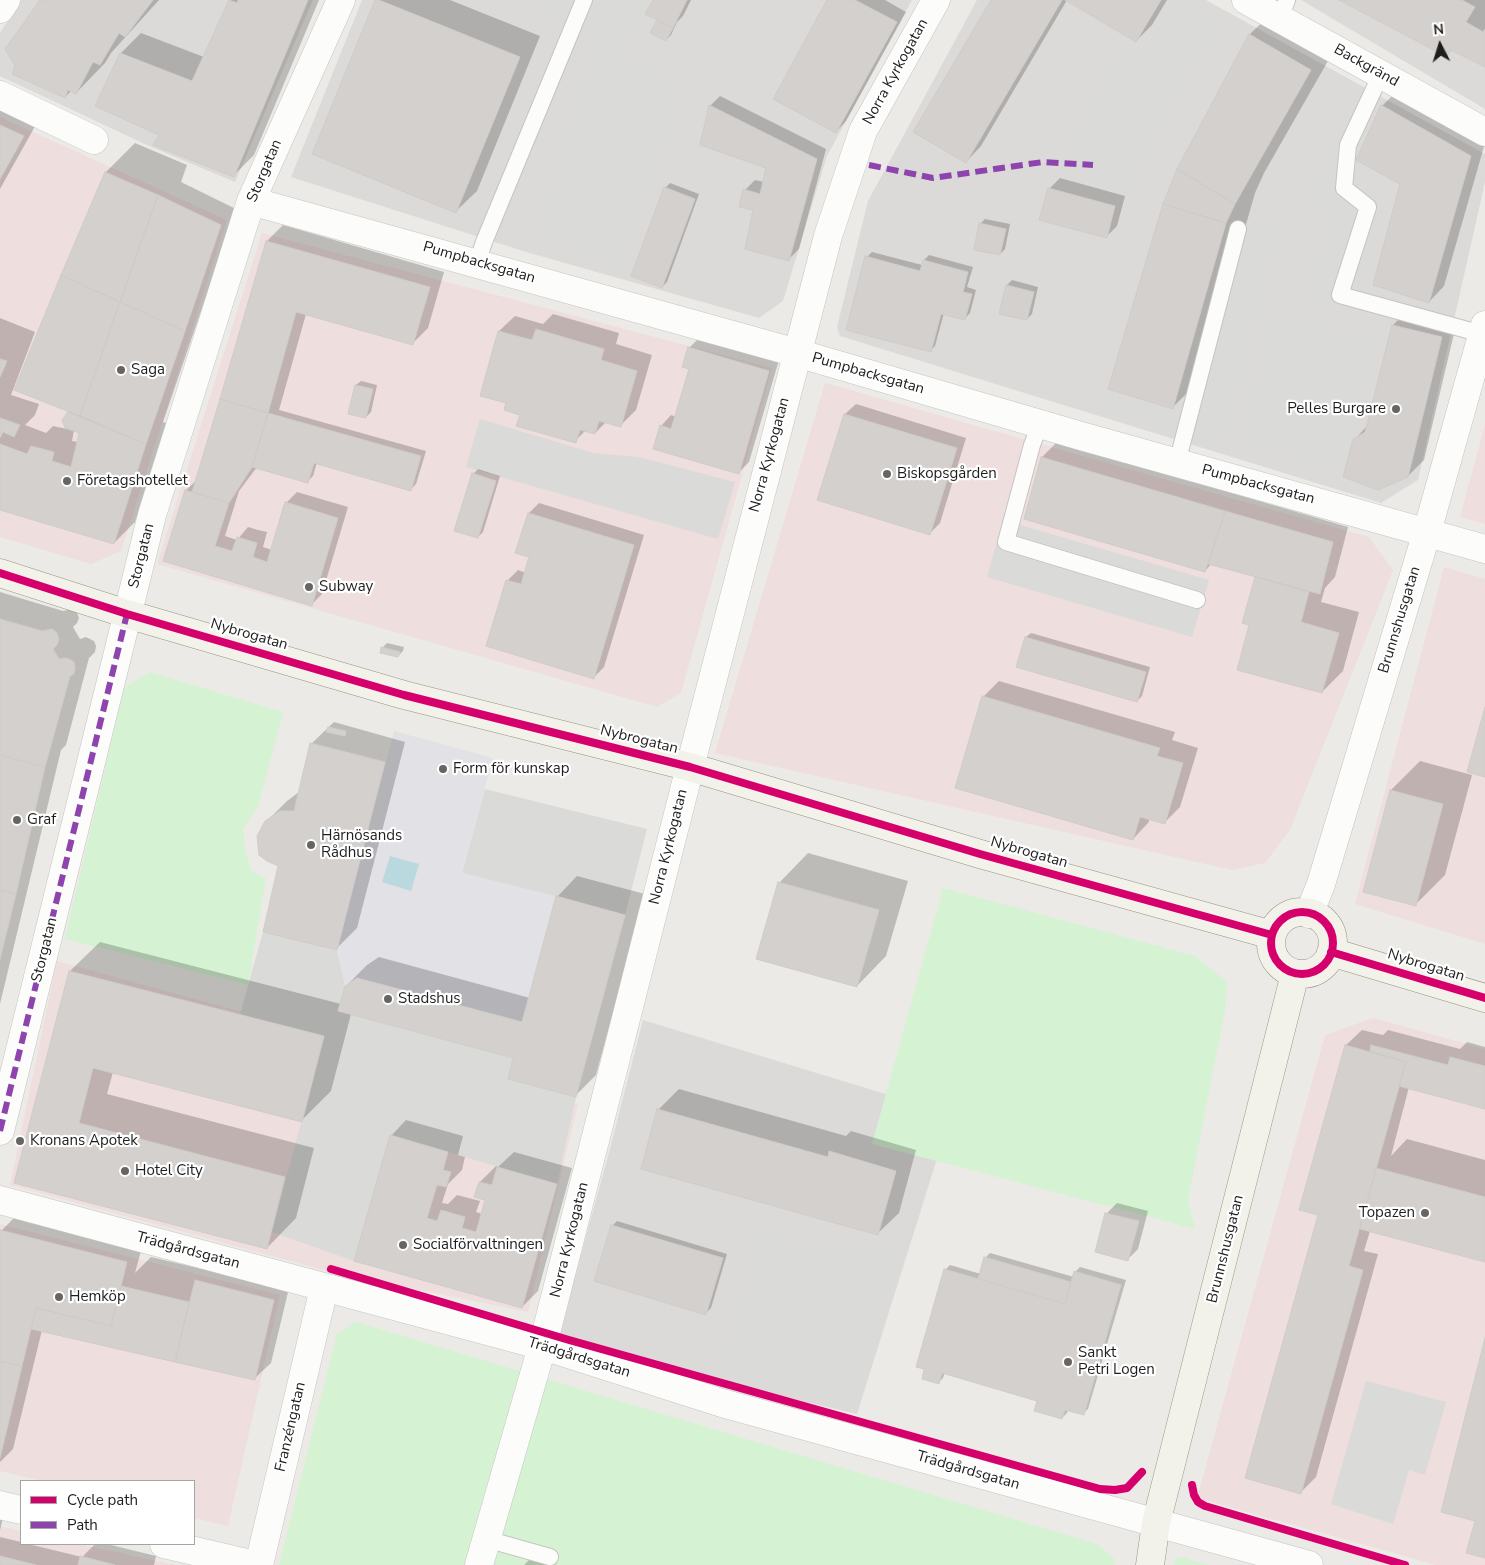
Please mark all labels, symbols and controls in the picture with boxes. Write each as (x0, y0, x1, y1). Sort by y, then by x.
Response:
street label: Norra Kyrkogatan (860, 16, 932, 128)
north arrow (1415, 20, 1465, 70)
text: N (1433, 20, 1445, 39)
street label: Backgränd (1330, 41, 1402, 91)
street label: Storgatan (244, 137, 286, 205)
street label: Pumpbacksgatan (421, 238, 537, 288)
street label: Pumpbacksgatan (810, 349, 926, 399)
place label: Saga (131, 361, 165, 379)
marker: Saga (115, 364, 127, 376)
street label: Norra Kyrkogatan (746, 396, 794, 514)
place label: Pelles Burgare (1287, 400, 1386, 418)
marker: Pelles Burgare (1390, 403, 1402, 415)
street label: Pumpbacksgatan (1200, 461, 1316, 509)
place label: Biskopsgården (897, 465, 997, 483)
marker: Biskopsgården (881, 468, 893, 480)
place label: Företagshotellet (77, 472, 188, 490)
marker: Företagshotellet (61, 475, 73, 487)
street label: Storgatan (125, 522, 159, 590)
street label: Brunnshusgatan (1375, 564, 1425, 676)
place label: Subway (319, 578, 373, 596)
marker: Subway (303, 581, 315, 593)
street label: Nybrogatan (208, 615, 290, 655)
street label: Nybrogatan (598, 722, 680, 758)
place label: Form för kunskap (453, 760, 569, 778)
marker: Form för kunskap (437, 763, 449, 775)
street label: Norra Kyrkogatan (646, 788, 692, 906)
place label: Graf (27, 811, 56, 829)
marker: Graf (11, 814, 23, 826)
place label: Härnösands Rådhus (321, 827, 402, 862)
street label: Nybrogatan (988, 833, 1070, 873)
marker: Härnösands Rådhus (305, 839, 317, 851)
street label: Storgatan (28, 916, 62, 984)
street label: Nybrogatan (1385, 946, 1467, 986)
place label: Stadshus (398, 990, 461, 1008)
marker: Stadshus (382, 993, 394, 1005)
place label: Kronans Apotek (30, 1132, 138, 1150)
marker: Kronans Apotek (14, 1135, 26, 1147)
place label: Hotel City (135, 1162, 203, 1180)
marker: Hotel City (119, 1165, 131, 1177)
street label: Norra Kyrkogatan (547, 1181, 593, 1299)
street label: Brunnshusgatan (1204, 1193, 1248, 1305)
place label: Topazen (1359, 1204, 1415, 1222)
marker: Topazen (1419, 1207, 1431, 1219)
street label: Trädgårdsgatan (134, 1229, 242, 1273)
place label: Socialförvaltningen (413, 1236, 543, 1254)
marker: Socialförvaltningen (397, 1239, 409, 1251)
place label: Hemköp (69, 1288, 126, 1306)
marker: Hemköp (53, 1291, 65, 1303)
street label: Trädgårdsgatan (526, 1334, 632, 1382)
place label: Sankt Petri Logen (1078, 1344, 1155, 1379)
marker: Sankt Petri Logen (1062, 1356, 1074, 1368)
street label: Franzéngatan (272, 1380, 310, 1474)
street label: Trädgårdsgatan (914, 1448, 1022, 1494)
legend (20, 1480, 195, 1545)
text: Cycle path (67, 1490, 138, 1510)
text: Path (67, 1515, 98, 1535)

